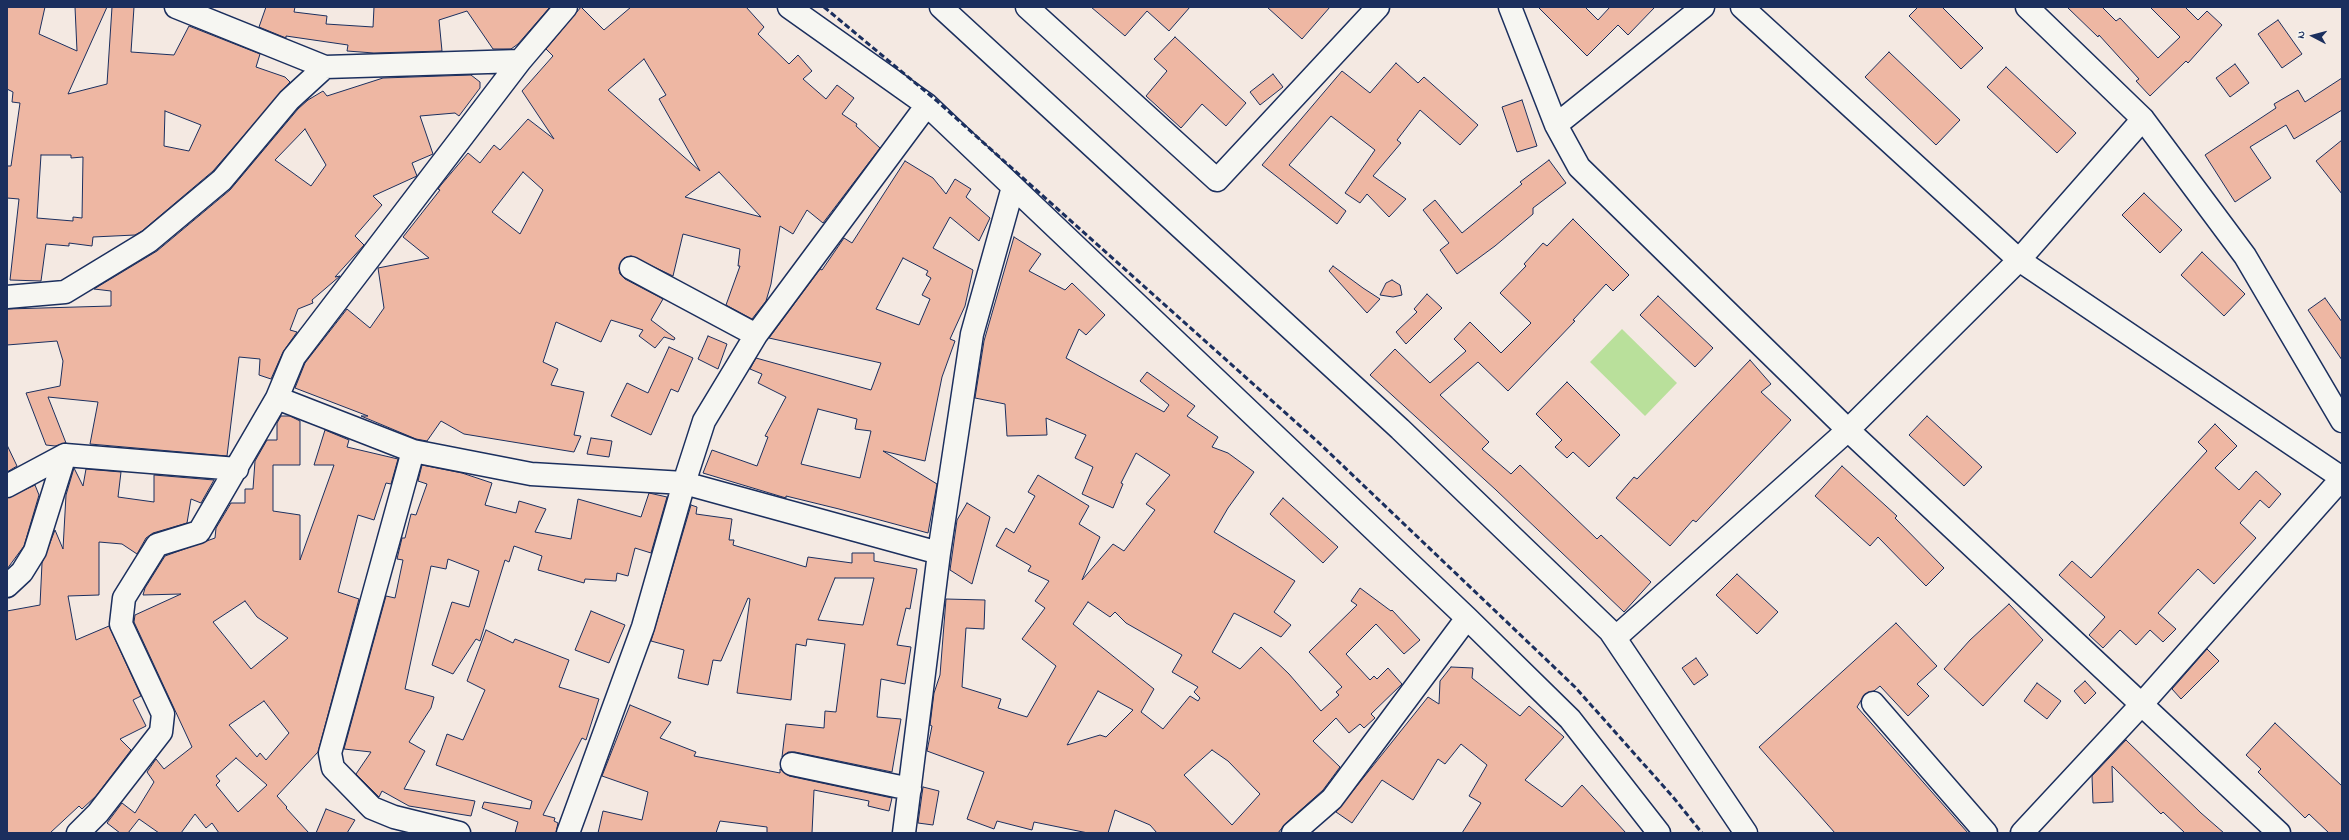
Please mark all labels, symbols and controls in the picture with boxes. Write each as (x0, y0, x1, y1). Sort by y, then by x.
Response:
north arrow (2293, 16, 2333, 56)
text: N (2293, 30, 2309, 39)

